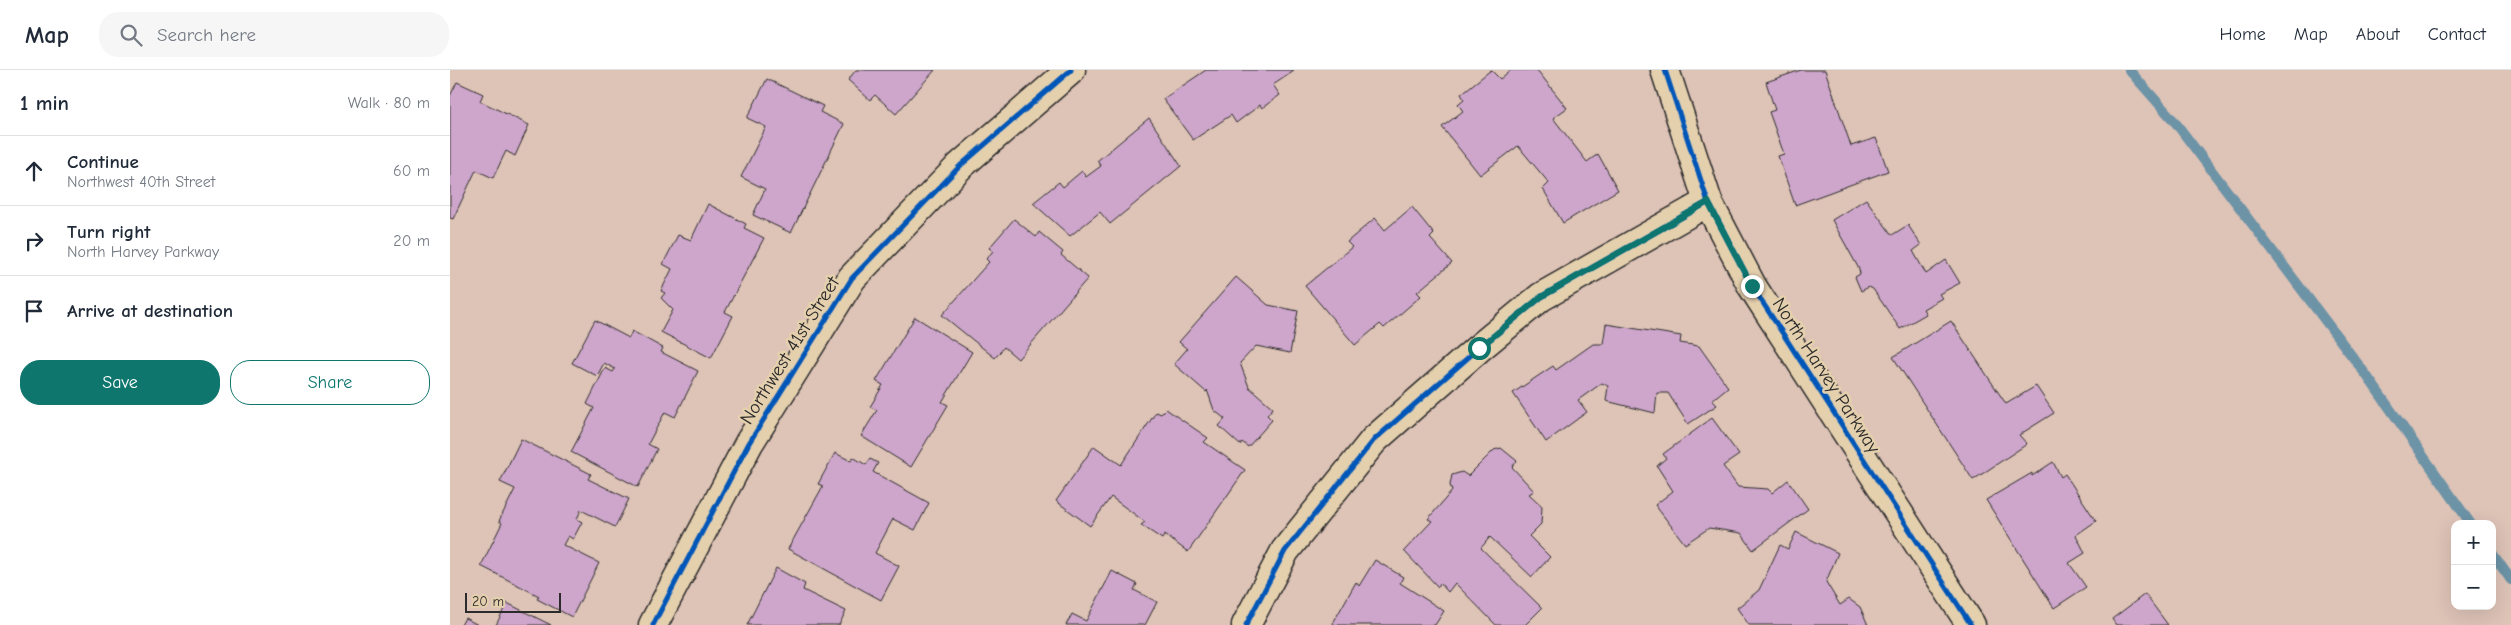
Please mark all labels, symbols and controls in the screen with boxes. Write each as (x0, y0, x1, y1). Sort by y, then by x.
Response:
search box (99, 12, 449, 57)
text: Map (25, 21, 69, 49)
icon: search (117, 21, 145, 49)
text: Search here (157, 24, 256, 46)
text: Home (2219, 24, 2266, 45)
text: Map (2294, 24, 2328, 45)
text: About (2356, 24, 2400, 45)
text: Contact (2428, 24, 2486, 45)
text: 1 min (20, 91, 69, 115)
text: Walk · 80 m (348, 94, 430, 112)
text: Continue (67, 151, 139, 173)
icon: ahead (20, 157, 48, 185)
text: 60 m (393, 162, 430, 180)
text: Northwest 40th Street (67, 173, 215, 191)
text: Turn right (67, 221, 151, 243)
icon: right (20, 227, 48, 255)
text: 20 m (393, 232, 430, 250)
text: North Harvey Parkway (67, 243, 219, 261)
street label: Northwest 41st Street (735, 272, 844, 428)
route end (1741, 275, 1764, 298)
street label: North Harvey Parkway (1768, 294, 1885, 458)
icon: arrive (20, 297, 48, 325)
text: Arrive at destination (67, 300, 233, 322)
route start (1468, 337, 1491, 360)
button: Save (20, 360, 220, 405)
button: Share (230, 360, 430, 405)
map controls (2451, 520, 2496, 610)
button: + (2451, 520, 2496, 565)
button: − (2451, 565, 2496, 610)
scale bar (465, 590, 561, 613)
text: 20 m (472, 593, 504, 610)

